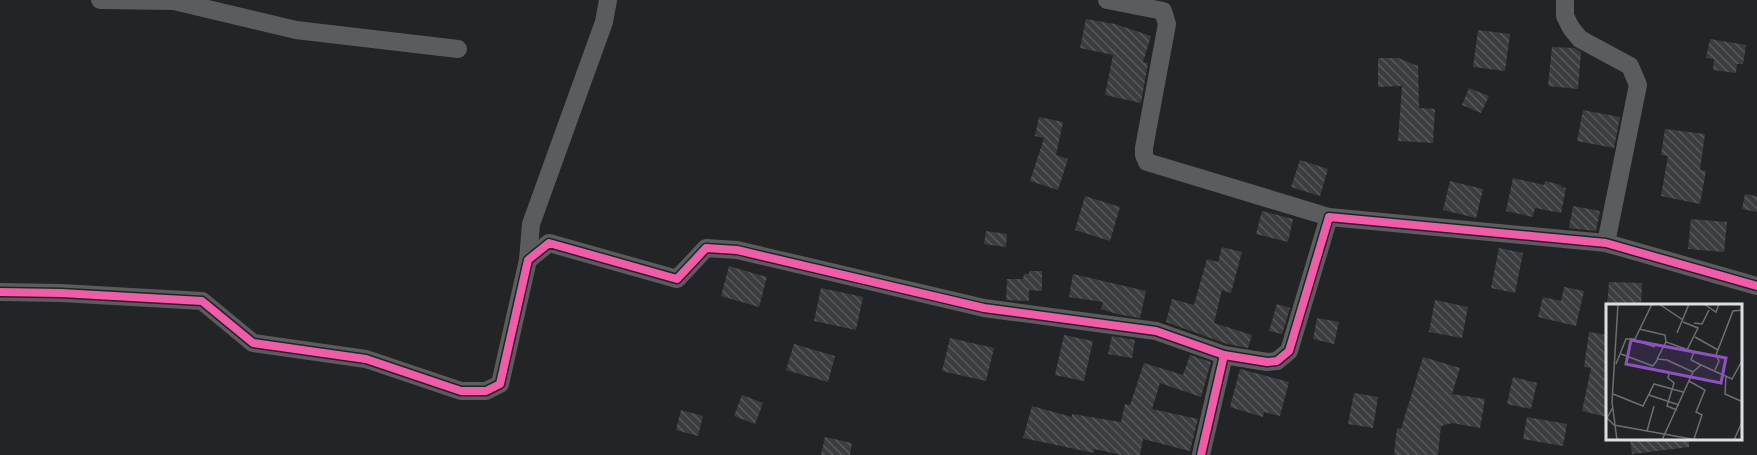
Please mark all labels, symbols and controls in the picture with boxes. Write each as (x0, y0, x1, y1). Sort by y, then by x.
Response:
inset map (1606, 304, 1742, 440)

